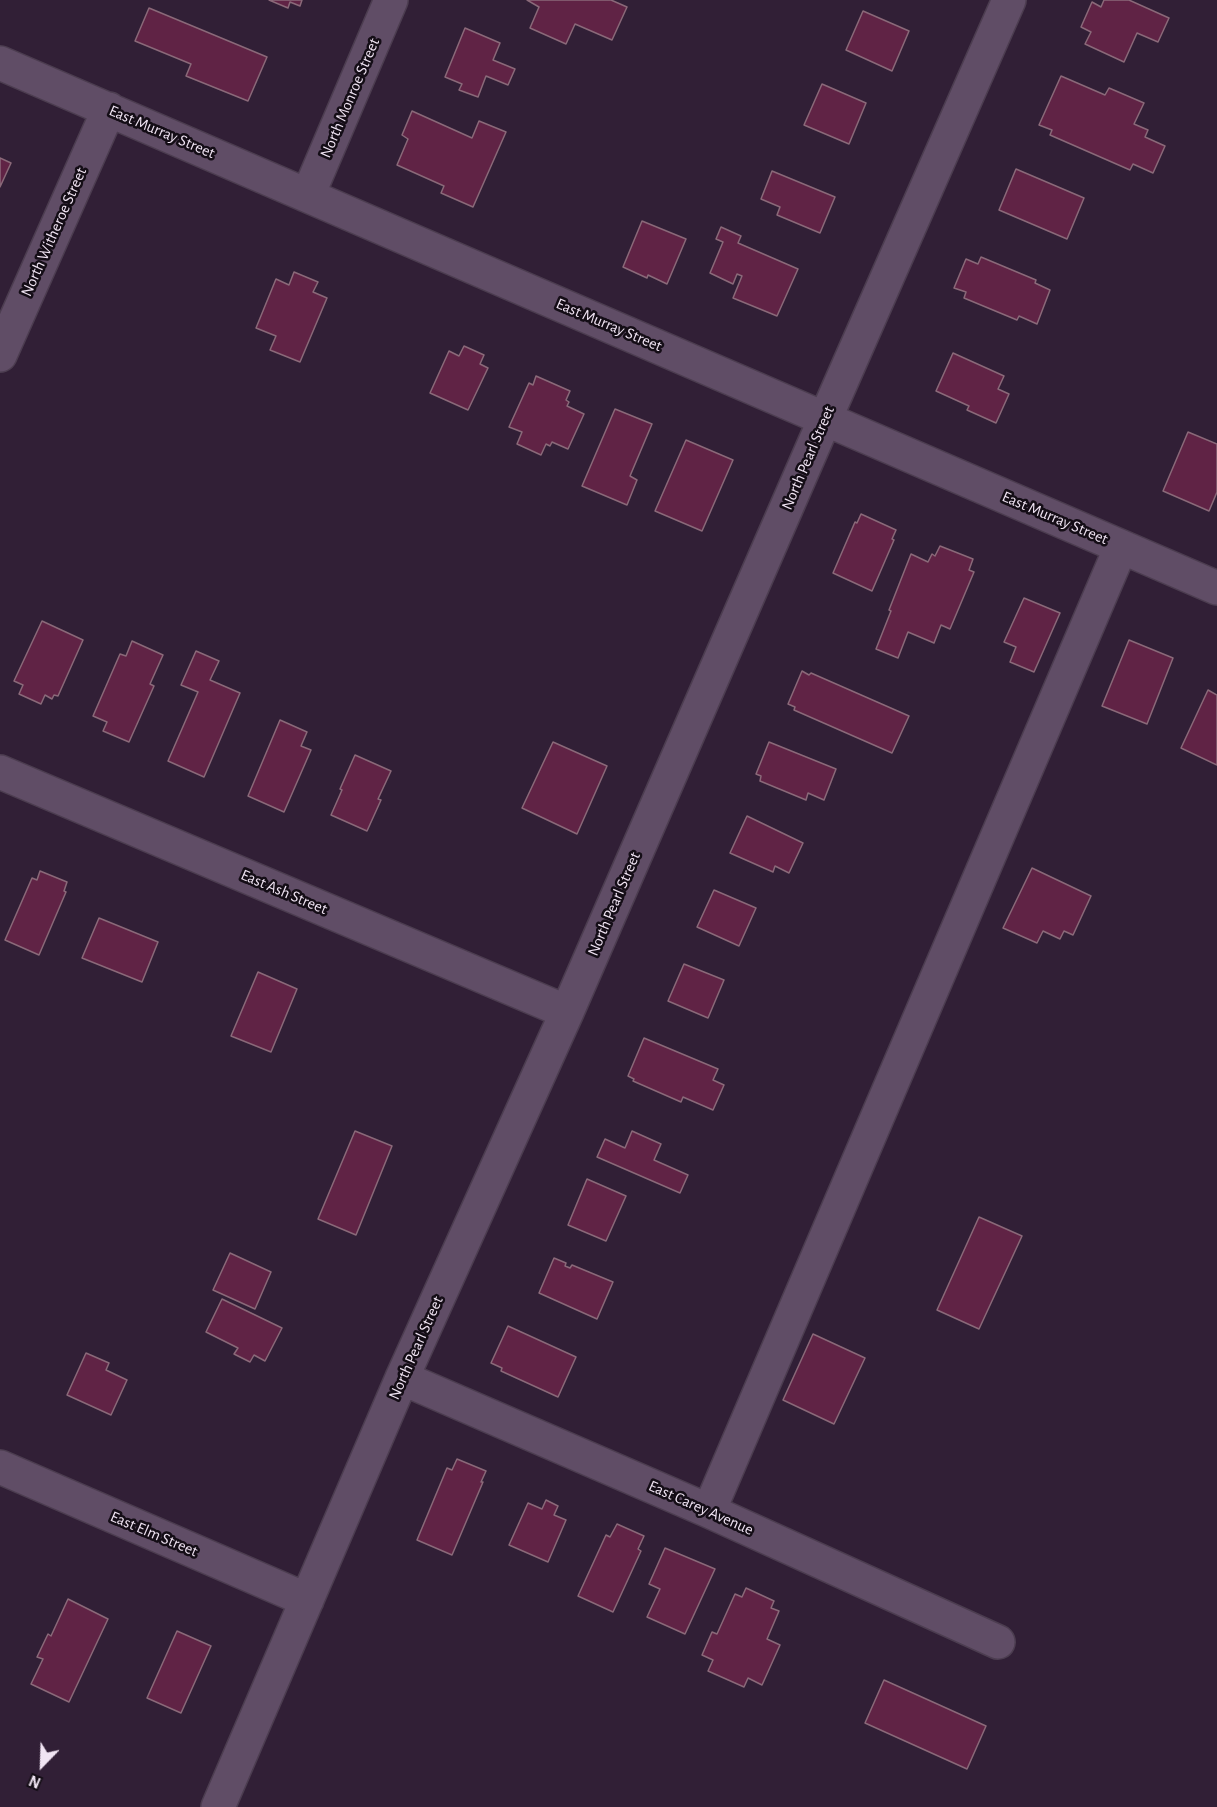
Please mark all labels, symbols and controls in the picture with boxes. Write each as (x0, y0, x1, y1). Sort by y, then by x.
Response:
street label: North Monroe Street (316, 35, 384, 161)
street label: East Murray Street (106, 101, 218, 163)
street label: North Witheroe Street (17, 165, 91, 299)
street label: East Murray Street (553, 294, 665, 356)
street label: North Pearl Street (777, 403, 839, 513)
street label: East Murray Street (999, 487, 1111, 549)
street label: North Pearl Street (583, 849, 645, 959)
street label: East Ash Street (238, 865, 330, 919)
street label: North Pearl Street (385, 1293, 447, 1403)
street label: East Carey Avenue (646, 1476, 756, 1540)
street label: East Elm Street (107, 1507, 201, 1561)
north arrow (12, 1735, 72, 1795)
text: N (27, 1772, 43, 1791)

